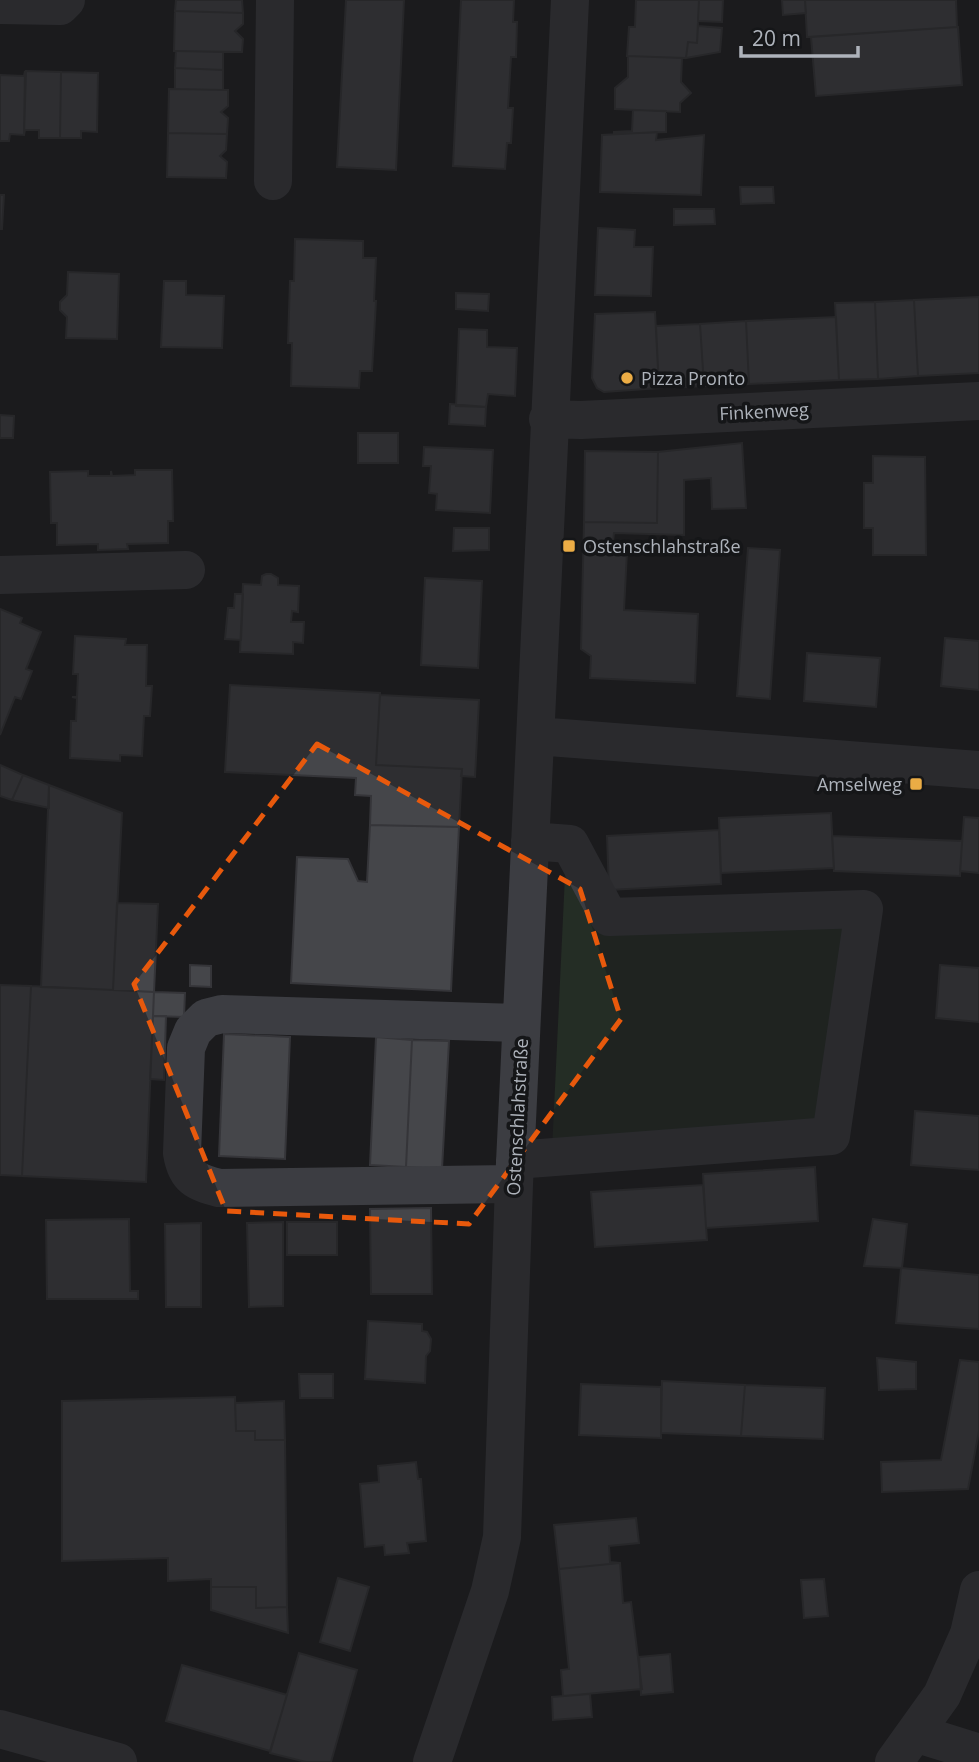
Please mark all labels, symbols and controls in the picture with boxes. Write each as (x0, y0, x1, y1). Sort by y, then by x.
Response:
scale bar (741, 14, 858, 58)
text: 20 m (752, 24, 801, 52)
place label: Pizza Pronto (641, 366, 745, 390)
marker: Pizza Pronto (619, 370, 635, 386)
street label: Finkenweg (719, 397, 809, 425)
place label: Ostenschlahstraße (583, 534, 741, 558)
marker: Ostenschlahstraße (561, 538, 577, 554)
place label: Amselweg (817, 772, 902, 796)
marker: Amselweg (908, 776, 924, 792)
street label: Ostenschlahstraße (501, 1038, 533, 1196)

